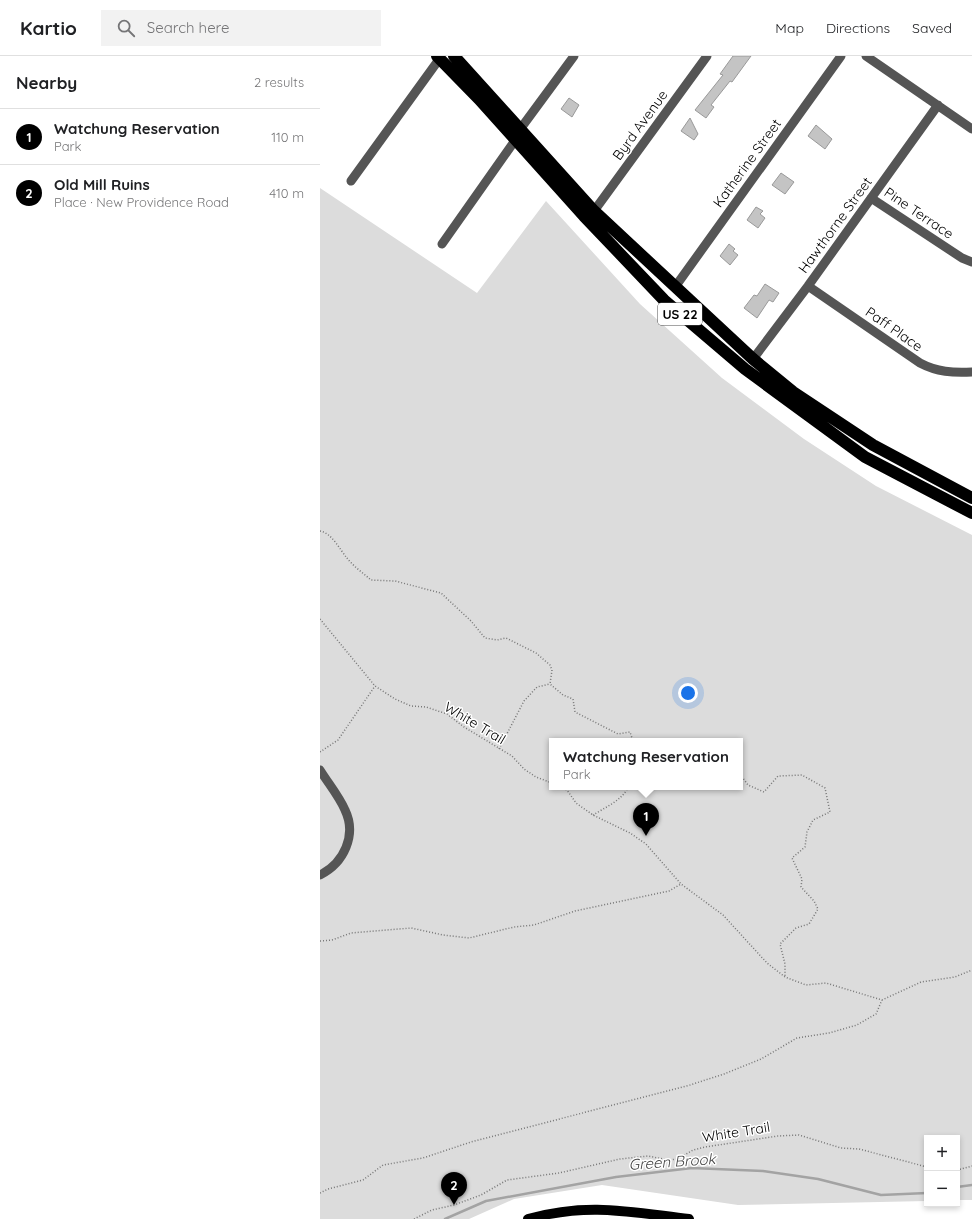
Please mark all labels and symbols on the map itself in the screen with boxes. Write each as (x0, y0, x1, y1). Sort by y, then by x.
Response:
street label: Byrd Avenue (609, 86, 672, 164)
street label: Katherine Street (709, 115, 785, 211)
street label: Hawthorne Street (794, 173, 876, 277)
street label: Pine Terrace (881, 183, 957, 243)
road number: US 22 (658, 303, 702, 325)
street label: Paff Place (862, 303, 926, 355)
your location (678, 683, 698, 703)
street label: White Trail (441, 698, 509, 748)
pin: 1 (633, 803, 659, 836)
street label: White Trail (701, 1118, 771, 1146)
water label: Green Brook (628, 1149, 718, 1174)
pin: 2 (441, 1172, 467, 1205)

